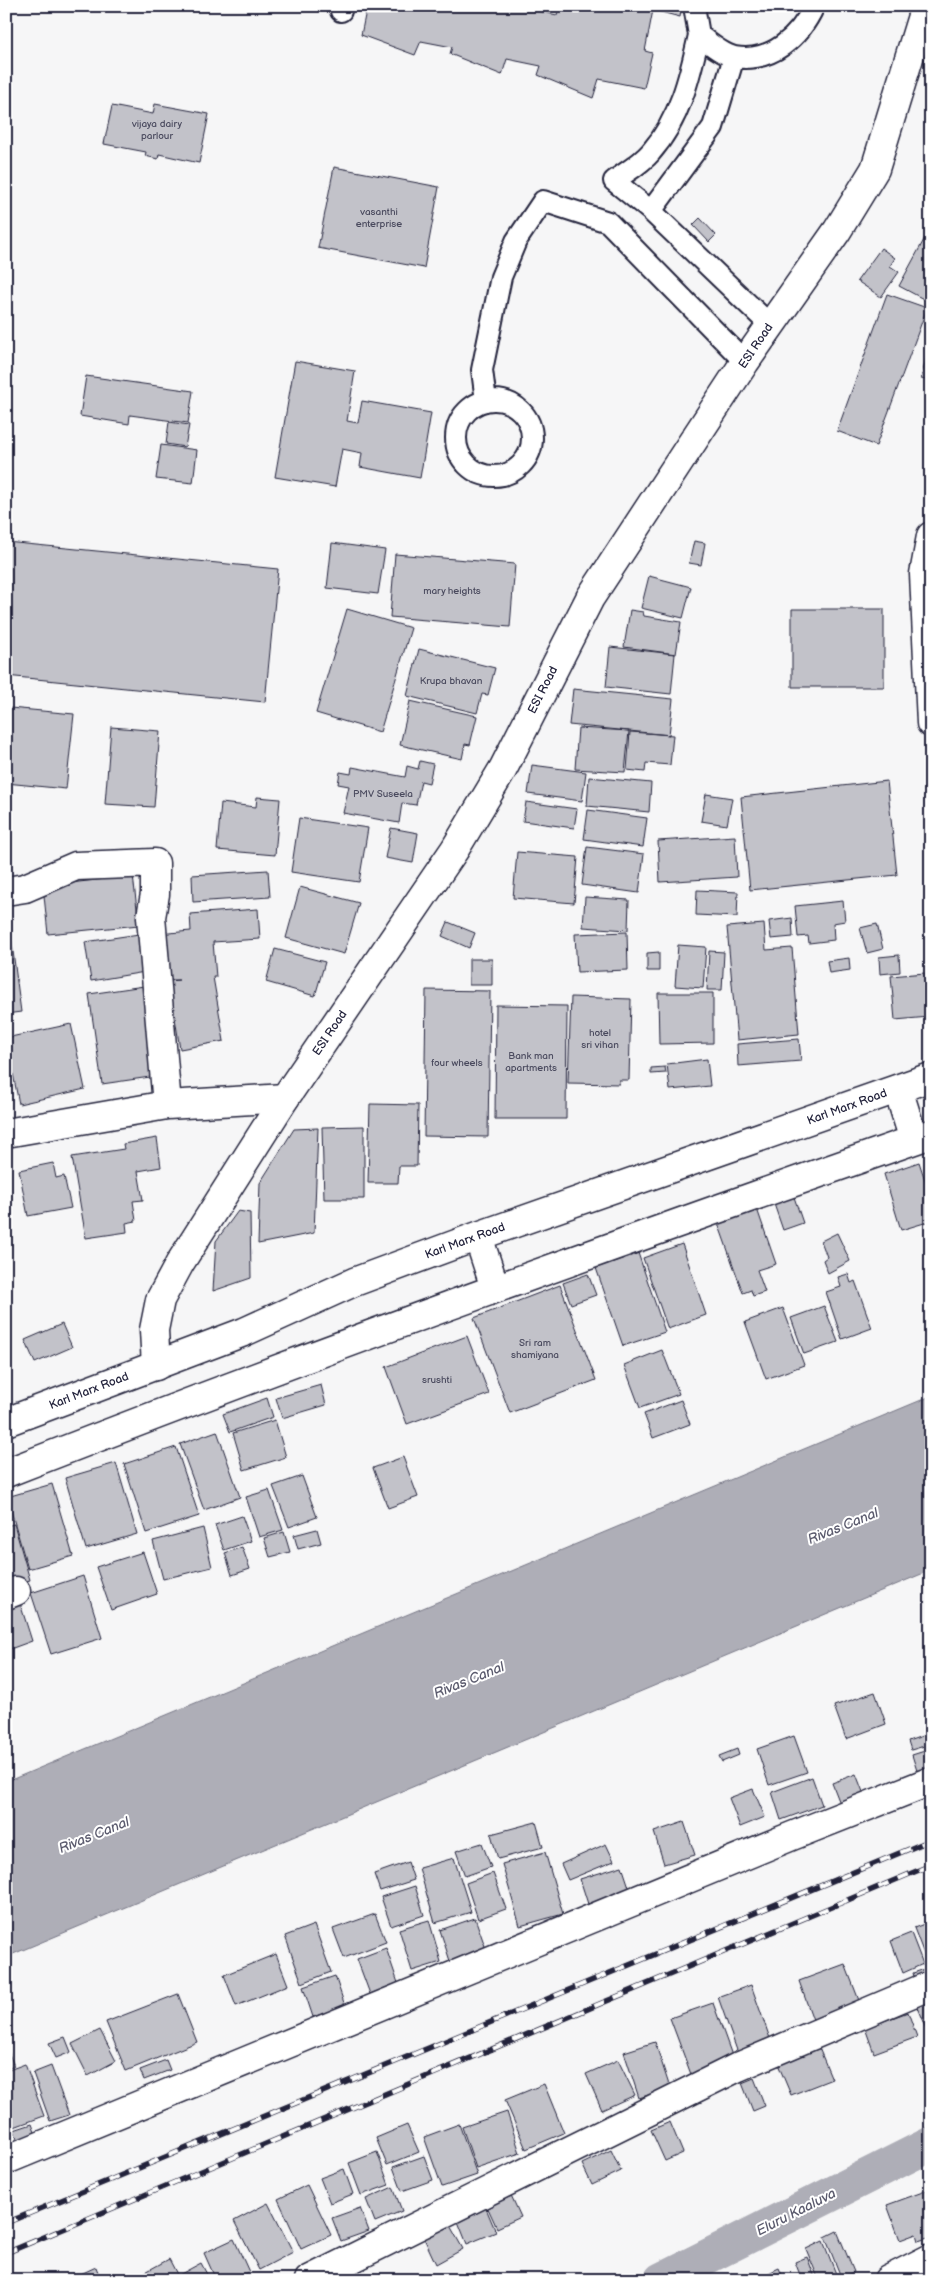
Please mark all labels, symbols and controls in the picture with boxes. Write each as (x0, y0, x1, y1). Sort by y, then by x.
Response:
house number: vijaya dairy parlour (131, 118, 183, 142)
house number: vasanthi enterprise (356, 206, 402, 230)
street label: ESI Road (735, 321, 777, 371)
house number: mary heights (423, 585, 481, 597)
street label: ESI Road (525, 664, 561, 716)
house number: Krupa bhavan (420, 675, 483, 687)
house number: PMV Suseela (353, 788, 413, 800)
street label: ESI Road (309, 1008, 351, 1058)
house number: hotel sri vihan (581, 1027, 619, 1051)
house number: Bank man apartments (505, 1050, 557, 1074)
house number: four wheels (431, 1057, 483, 1069)
street label: Karl Marx Road (805, 1086, 889, 1128)
street label: Karl Marx Road (423, 1220, 507, 1262)
house number: Sri ram shamiyana (511, 1337, 559, 1361)
street label: Karl Marx Road (47, 1369, 131, 1413)
house number: srushti (422, 1374, 452, 1386)
water label: Rivas Canal (805, 1504, 882, 1548)
water label: Rivas Canal (431, 1658, 508, 1702)
water label: Rivas Canal (56, 1813, 133, 1857)
water label: Eluru Kaaluva (753, 2185, 839, 2239)

